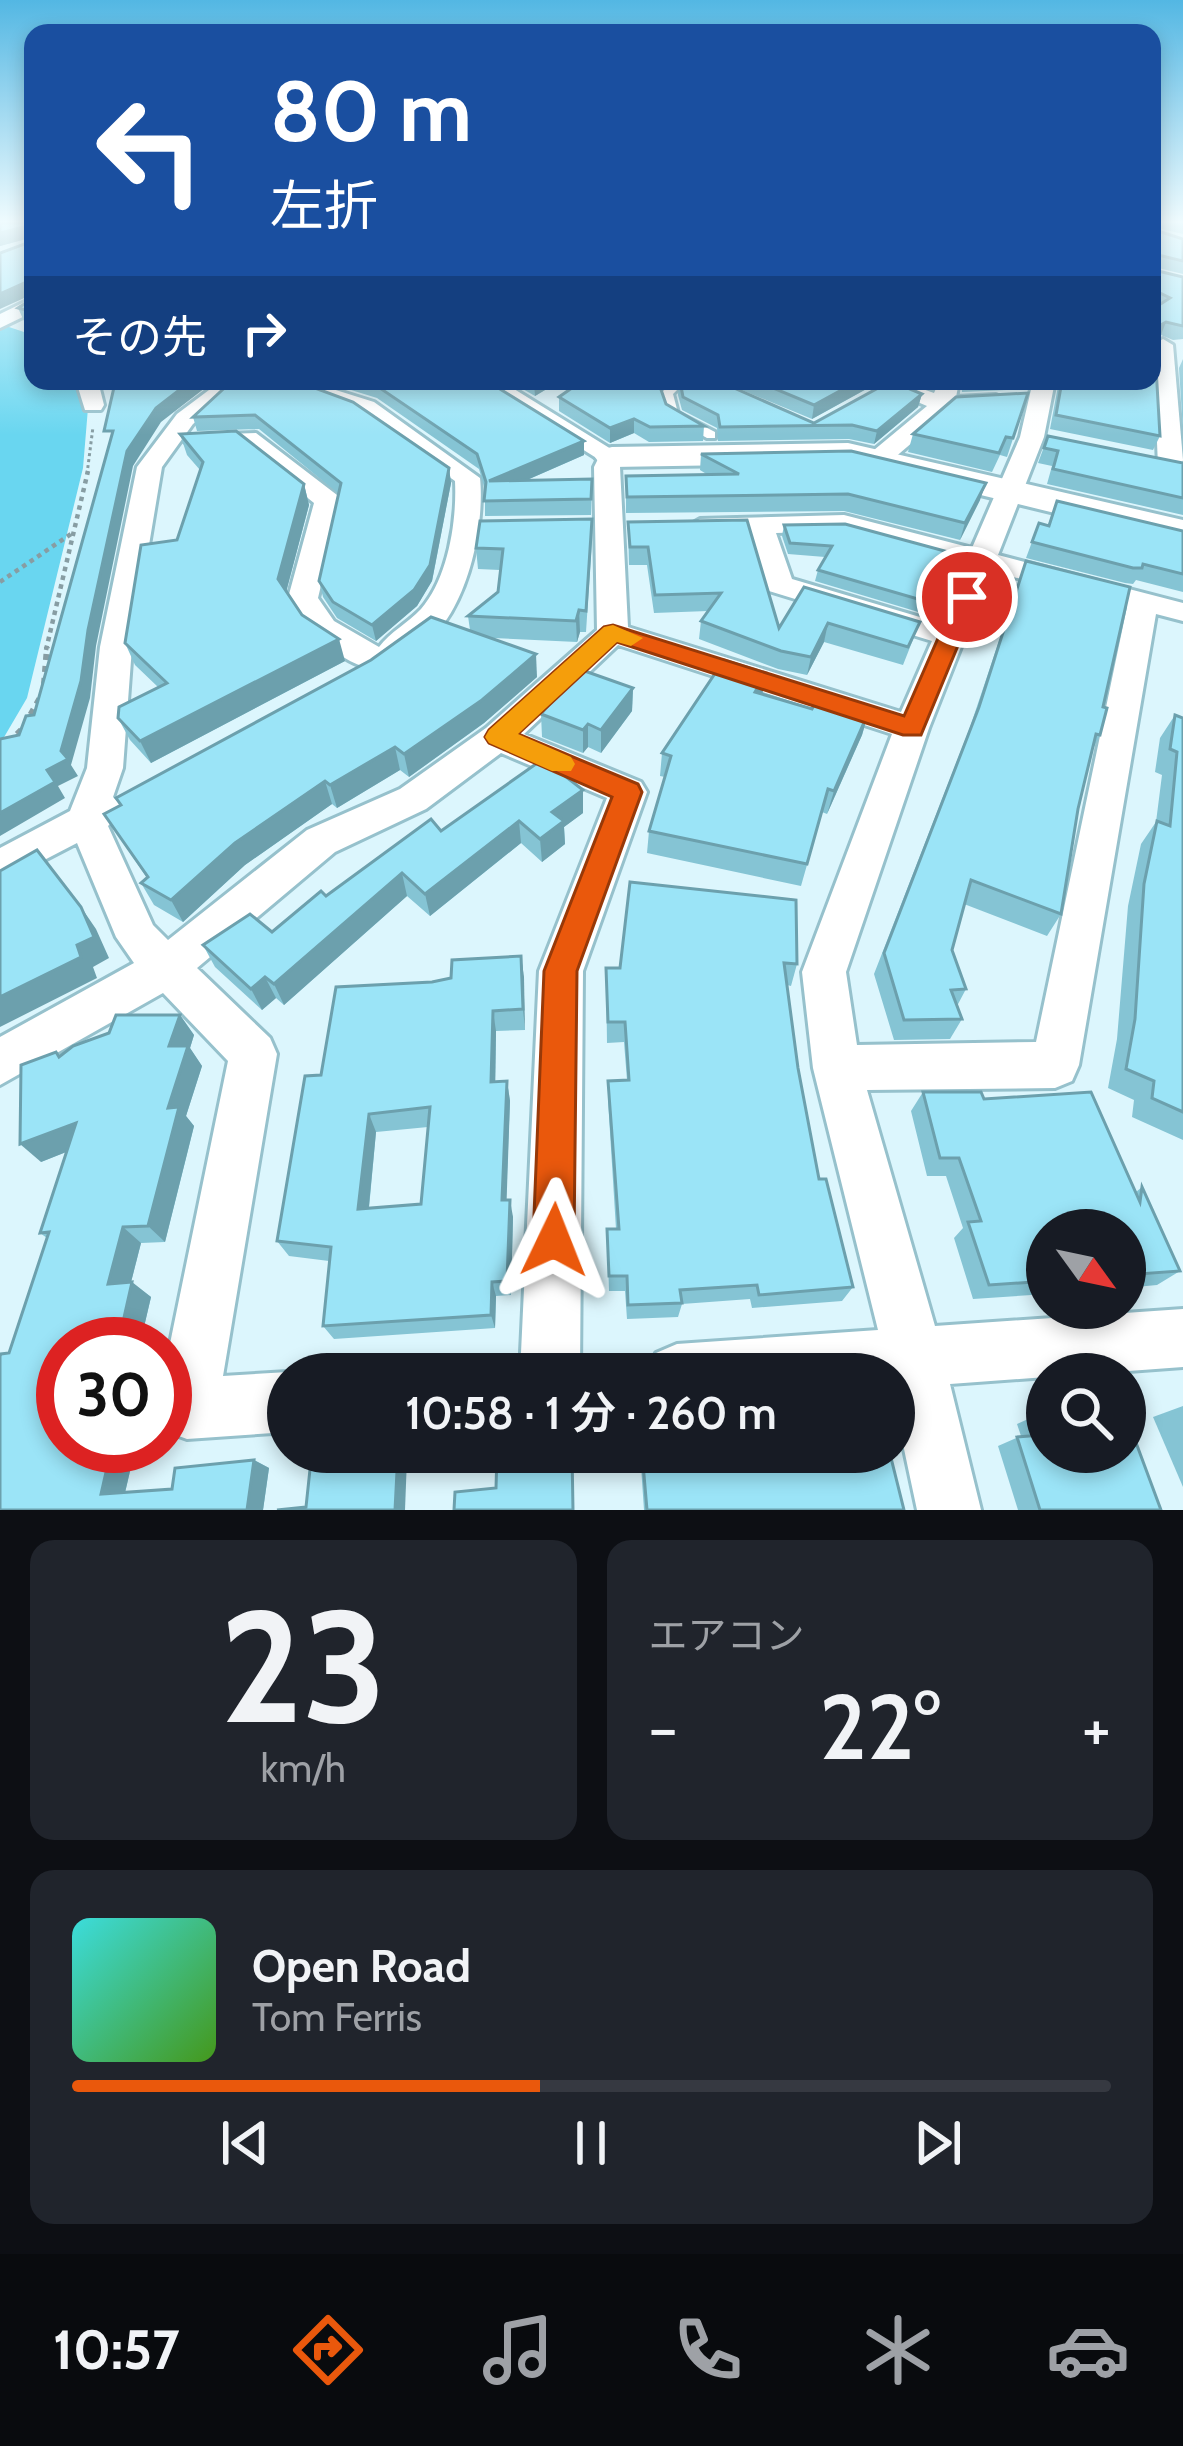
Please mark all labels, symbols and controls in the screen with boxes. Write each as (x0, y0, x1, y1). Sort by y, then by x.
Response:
text: 80 m (270, 60, 472, 162)
icon: left (72, 72, 228, 228)
text: 左折 (270, 173, 378, 239)
icon: right (231, 300, 297, 366)
text: その先 (72, 310, 207, 364)
pin (916, 546, 1018, 648)
icon: arrive (934, 564, 1000, 630)
position arrow (491, 1177, 617, 1303)
north arrow (1026, 1209, 1146, 1329)
map controls (1026, 1209, 1146, 1473)
speed limit sign: 30 (36, 1317, 192, 1473)
button: search (1026, 1353, 1146, 1473)
text: 10:58 · 1 分 · 260 m (405, 1386, 777, 1440)
text: 23 (220, 1571, 387, 1761)
text: エアコン (649, 1611, 805, 1659)
text: 22° (819, 1672, 940, 1782)
text: − (649, 1687, 678, 1768)
text: + (1082, 1687, 1111, 1768)
text: km/h (261, 1744, 346, 1792)
text: Open Road (252, 1939, 471, 1993)
text: Tom Ferris (252, 1993, 422, 2041)
icon: previous (212, 2110, 278, 2176)
icon: pause (558, 2110, 624, 2176)
icon: next (905, 2110, 971, 2176)
icon: directions (286, 2308, 370, 2392)
icon: music (476, 2308, 560, 2392)
icon: phone (666, 2308, 750, 2392)
icon: climate (856, 2308, 940, 2392)
icon: car (1046, 2308, 1130, 2392)
text: 10:57 (53, 2317, 180, 2383)

